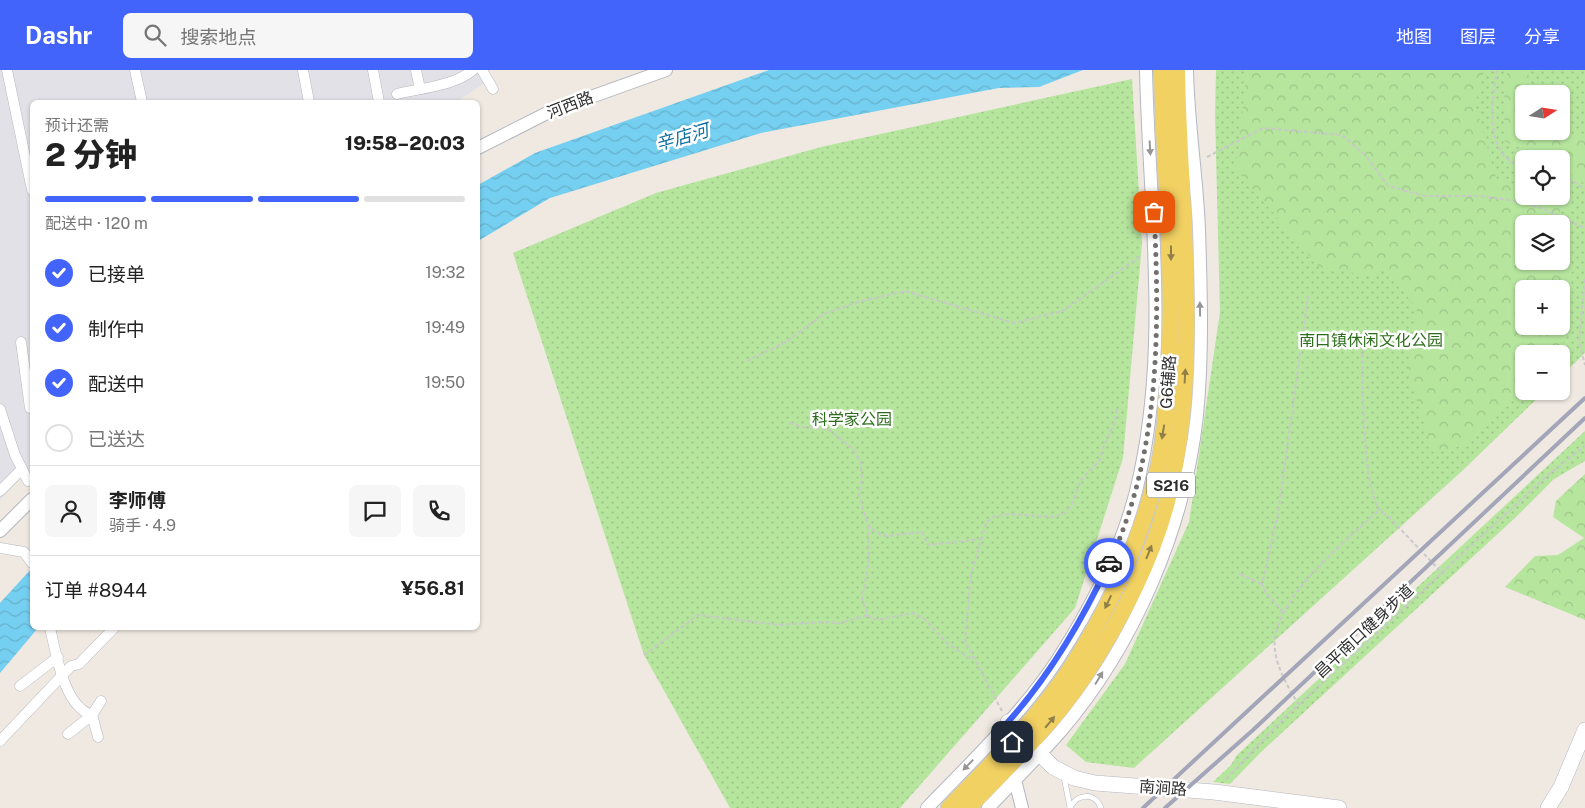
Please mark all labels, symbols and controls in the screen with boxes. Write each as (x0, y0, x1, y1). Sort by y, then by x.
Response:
search box (123, 13, 473, 58)
text: Dashr (25, 21, 93, 49)
icon: search (141, 21, 169, 49)
text: 搜索地点 (181, 26, 257, 48)
text: 地图 (1396, 26, 1432, 47)
text: 图层 (1460, 26, 1496, 47)
text: 分享 (1524, 26, 1560, 47)
north arrow (1515, 85, 1570, 140)
map controls (1515, 85, 1570, 400)
street label: 河西路 (544, 88, 596, 122)
text: 预计还需 (45, 116, 109, 135)
water label: 辛店河 (653, 119, 714, 155)
text: 19:58–20:03 (345, 132, 465, 154)
text: 2 分钟 (45, 136, 137, 173)
one-way arrow (1146, 140, 1154, 156)
button: locate (1515, 150, 1570, 205)
pin (1133, 191, 1175, 233)
icon: bag (1140, 198, 1168, 226)
text: 配送中 · 120 m (45, 214, 148, 233)
button: layers (1515, 215, 1570, 270)
one-way arrow (1167, 245, 1175, 261)
icon: check (45, 259, 73, 287)
text: 已接单 (88, 263, 145, 285)
text: 19:32 (425, 263, 465, 282)
button: + (1515, 280, 1570, 335)
one-way arrow (1196, 300, 1204, 316)
icon: check (45, 314, 73, 342)
text: 制作中 (88, 318, 145, 340)
text: 19:49 (425, 318, 465, 337)
park label: 南口镇休闲文化公园 (1299, 331, 1443, 350)
button: − (1515, 345, 1570, 400)
street label: G6辅路 (1157, 355, 1179, 409)
one-way arrow (1181, 368, 1189, 384)
icon: check (45, 369, 73, 397)
text: 配送中 (88, 373, 145, 395)
text: 19:50 (425, 373, 465, 392)
park label: 科学家公园 (812, 410, 892, 429)
one-way arrow (1159, 424, 1167, 440)
text: 已送达 (88, 428, 145, 450)
road number: S216 (1147, 472, 1195, 498)
button: person (45, 485, 97, 537)
button: chat (349, 485, 401, 537)
button: phone (413, 485, 465, 537)
text: 李师傅 (109, 489, 166, 511)
text: 骑手 · 4.9 (109, 516, 176, 535)
courier (1084, 538, 1134, 588)
one-way arrow (1146, 545, 1154, 559)
icon: car (1095, 549, 1123, 577)
text: ¥56.81 (401, 577, 465, 599)
text: 订单 #8944 (45, 579, 147, 601)
street label: 昌平南口健身步道 (1311, 580, 1417, 682)
one-way arrow (1104, 595, 1113, 610)
one-way arrow (1095, 672, 1104, 685)
one-way arrow (1044, 715, 1055, 728)
pin (991, 721, 1033, 763)
icon: home (998, 728, 1026, 756)
one-way arrow (962, 759, 974, 771)
street label: 南涧路 (1138, 777, 1188, 799)

